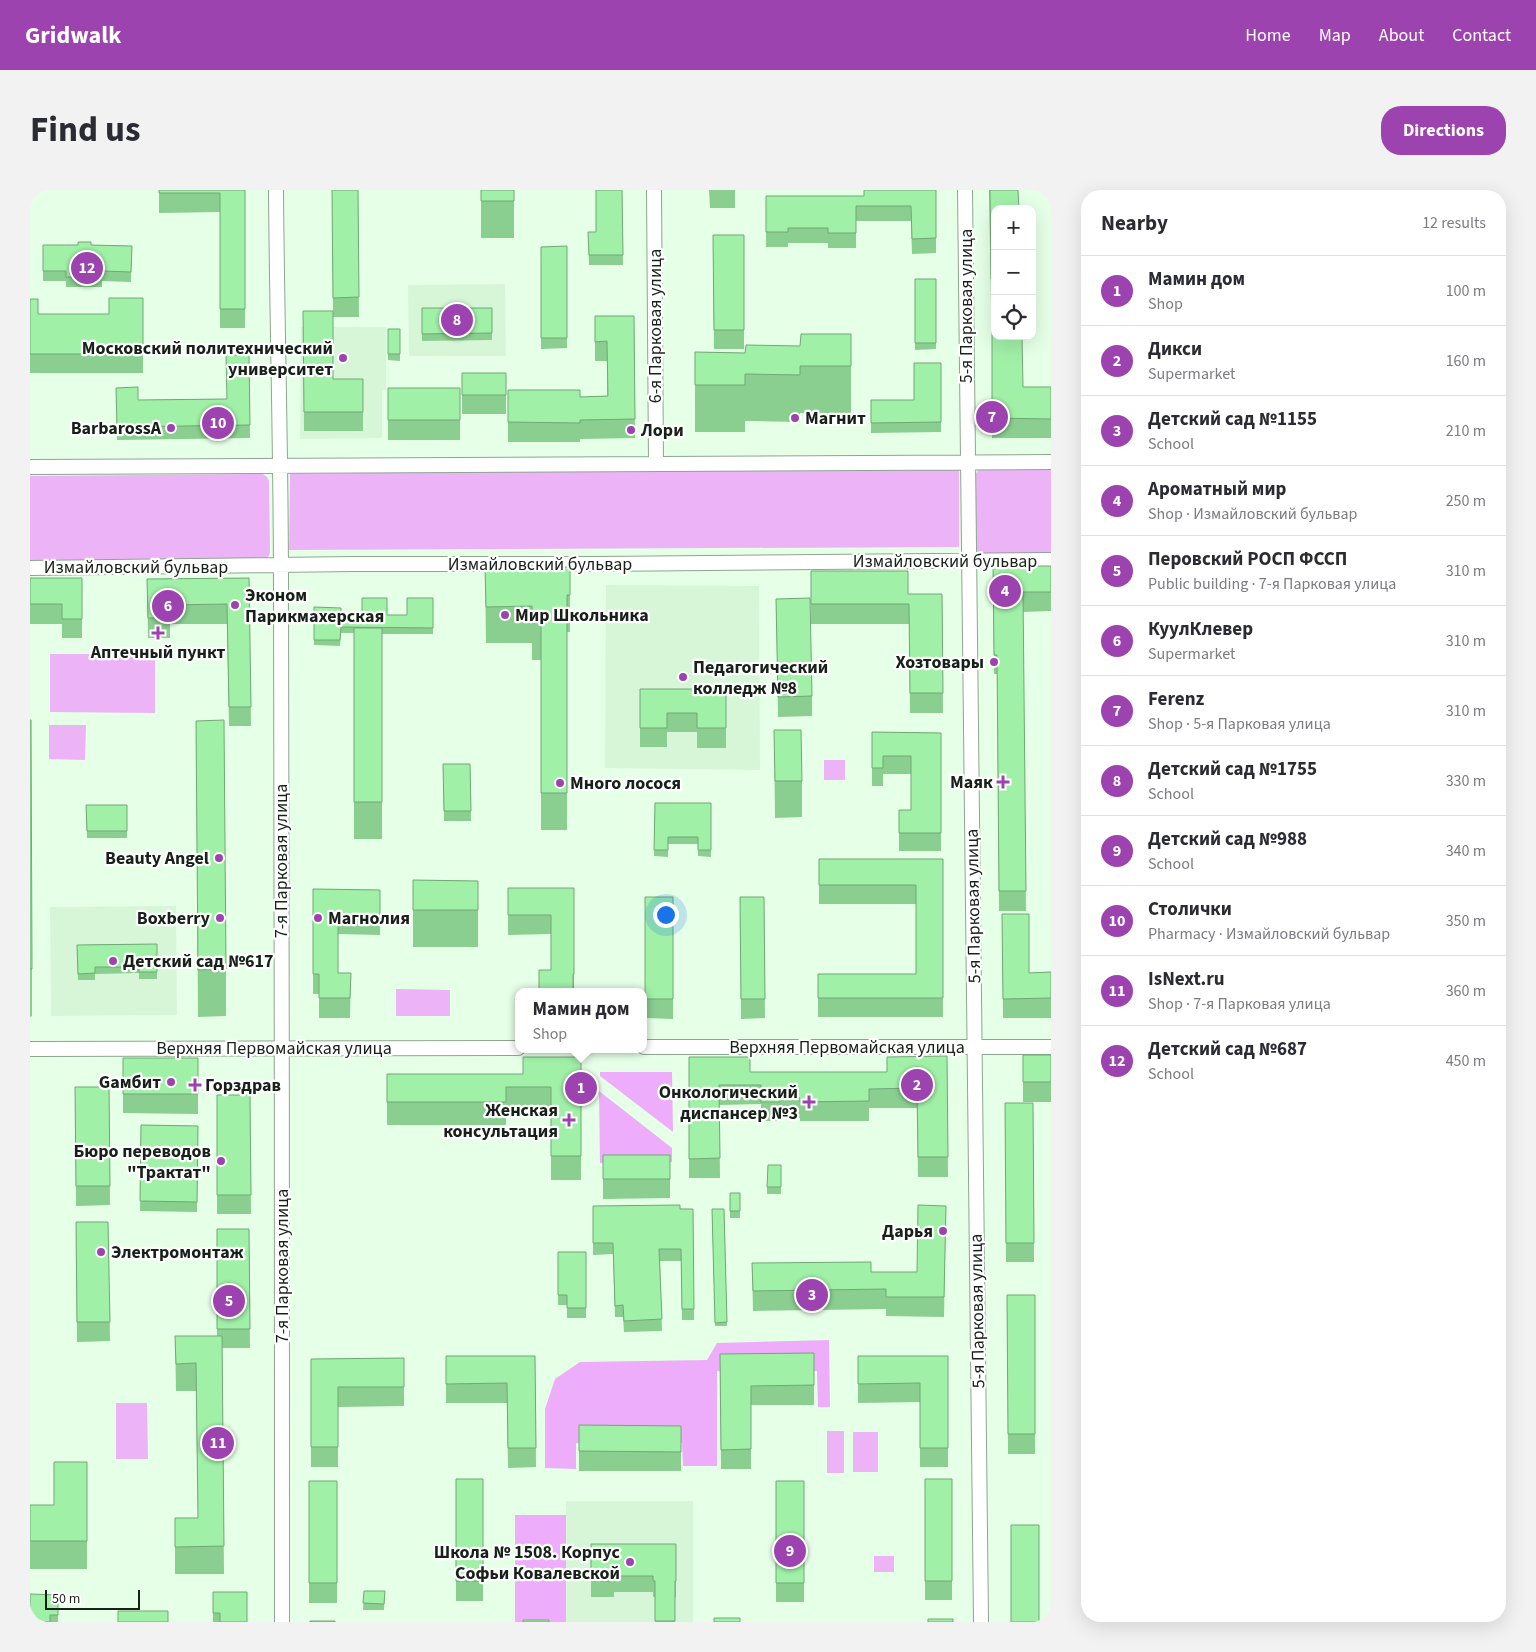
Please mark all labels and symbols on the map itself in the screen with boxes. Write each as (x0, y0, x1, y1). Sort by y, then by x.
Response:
street label: 5-я Парковая улица (954, 229, 979, 383)
pin: 12 (71, 249, 103, 287)
street label: 6-я Парковая улица (643, 249, 668, 403)
pin: 8 (441, 301, 473, 339)
place label: Московский политехнический университет (82, 336, 333, 382)
marker: Московский политехнический университет (337, 352, 349, 364)
pin: 7 (976, 398, 1008, 436)
pin: 10 (202, 404, 234, 442)
place label: Магнит (805, 406, 866, 431)
marker: Магнит (789, 412, 801, 424)
place label: BarbarossA (71, 416, 162, 441)
place label: Лори (640, 418, 684, 443)
marker: BarbarossA (165, 422, 177, 434)
marker: Лори (625, 424, 637, 436)
street label: Измайловский бульвар (853, 549, 1037, 574)
street label: Измайловский бульвар (448, 552, 632, 577)
street label: Измайловский бульвар (44, 555, 228, 580)
pin: 4 (989, 572, 1021, 610)
place label: Эконом Парикмахерская (245, 583, 384, 629)
pin: 6 (152, 587, 184, 625)
marker: Эконом Парикмахерская (229, 599, 241, 611)
place label: Мир Школьника (515, 603, 649, 628)
marker: Мир Школьника (499, 609, 511, 621)
marker: Аптечный пункт (152, 627, 164, 639)
place label: Аптечный пункт (90, 640, 225, 665)
place label: Хозтовары (895, 650, 984, 675)
place label: Педагогический колледж №8 (693, 655, 828, 701)
marker: Хозтовары (988, 656, 1000, 668)
marker: Педагогический колледж №8 (677, 671, 689, 683)
place label: Маяк (950, 770, 993, 795)
place label: Много лосося (570, 771, 681, 796)
marker: Маяк (997, 776, 1009, 788)
marker: Много лосося (554, 777, 566, 789)
street label: 7-я Парковая улица (269, 784, 294, 938)
street label: 5-я Парковая улица (960, 829, 987, 983)
place label: Beauty Angel (105, 846, 209, 871)
marker: Beauty Angel (213, 852, 225, 864)
your location (653, 902, 679, 928)
place label: Boxberry (137, 906, 211, 931)
place label: Магнолия (328, 906, 410, 931)
marker: Boxberry (214, 912, 226, 924)
marker: Магнолия (312, 912, 324, 924)
place label: Детский сад №617 (123, 949, 274, 974)
marker: Детский сад №617 (107, 955, 119, 967)
street label: Верхняя Первомайская улица (729, 1035, 965, 1060)
street label: Верхняя Первомайская улица (156, 1036, 392, 1061)
pin: 2 (901, 1066, 933, 1104)
pin: 1 (565, 1069, 597, 1107)
place label: Gамбит (99, 1070, 161, 1095)
place label: Горздрав (205, 1073, 281, 1098)
marker: Gамбит (165, 1076, 177, 1088)
marker: Горздрав (189, 1079, 201, 1091)
place label: Онкологический диспансер №3 (659, 1080, 798, 1126)
marker: Онкологический диспансер №3 (802, 1095, 816, 1109)
place label: Женская консультация (443, 1098, 558, 1144)
marker: Женская консультация (562, 1113, 576, 1127)
place label: Бюро переводов "Трактат" (74, 1139, 211, 1185)
marker: Бюро переводов "Трактат" (215, 1155, 227, 1167)
street label: 7-я Парковая улица (270, 1189, 295, 1343)
place label: Дарья (882, 1219, 933, 1244)
marker: Дарья (937, 1225, 949, 1237)
street label: 5-я Парковая улица (964, 1234, 991, 1388)
place label: Электромонтаж (111, 1240, 244, 1265)
marker: Электромонтаж (95, 1246, 107, 1258)
pin: 3 (796, 1276, 828, 1314)
pin: 5 (213, 1282, 245, 1320)
pin: 11 (202, 1424, 234, 1462)
pin: 9 (774, 1532, 806, 1570)
place label: Школа № 1508. Корпус Софьи Ковалевской (434, 1540, 621, 1586)
marker: Школа № 1508. Корпус Софьи Ковалевской (624, 1556, 636, 1568)
scale bar (45, 1587, 140, 1610)

